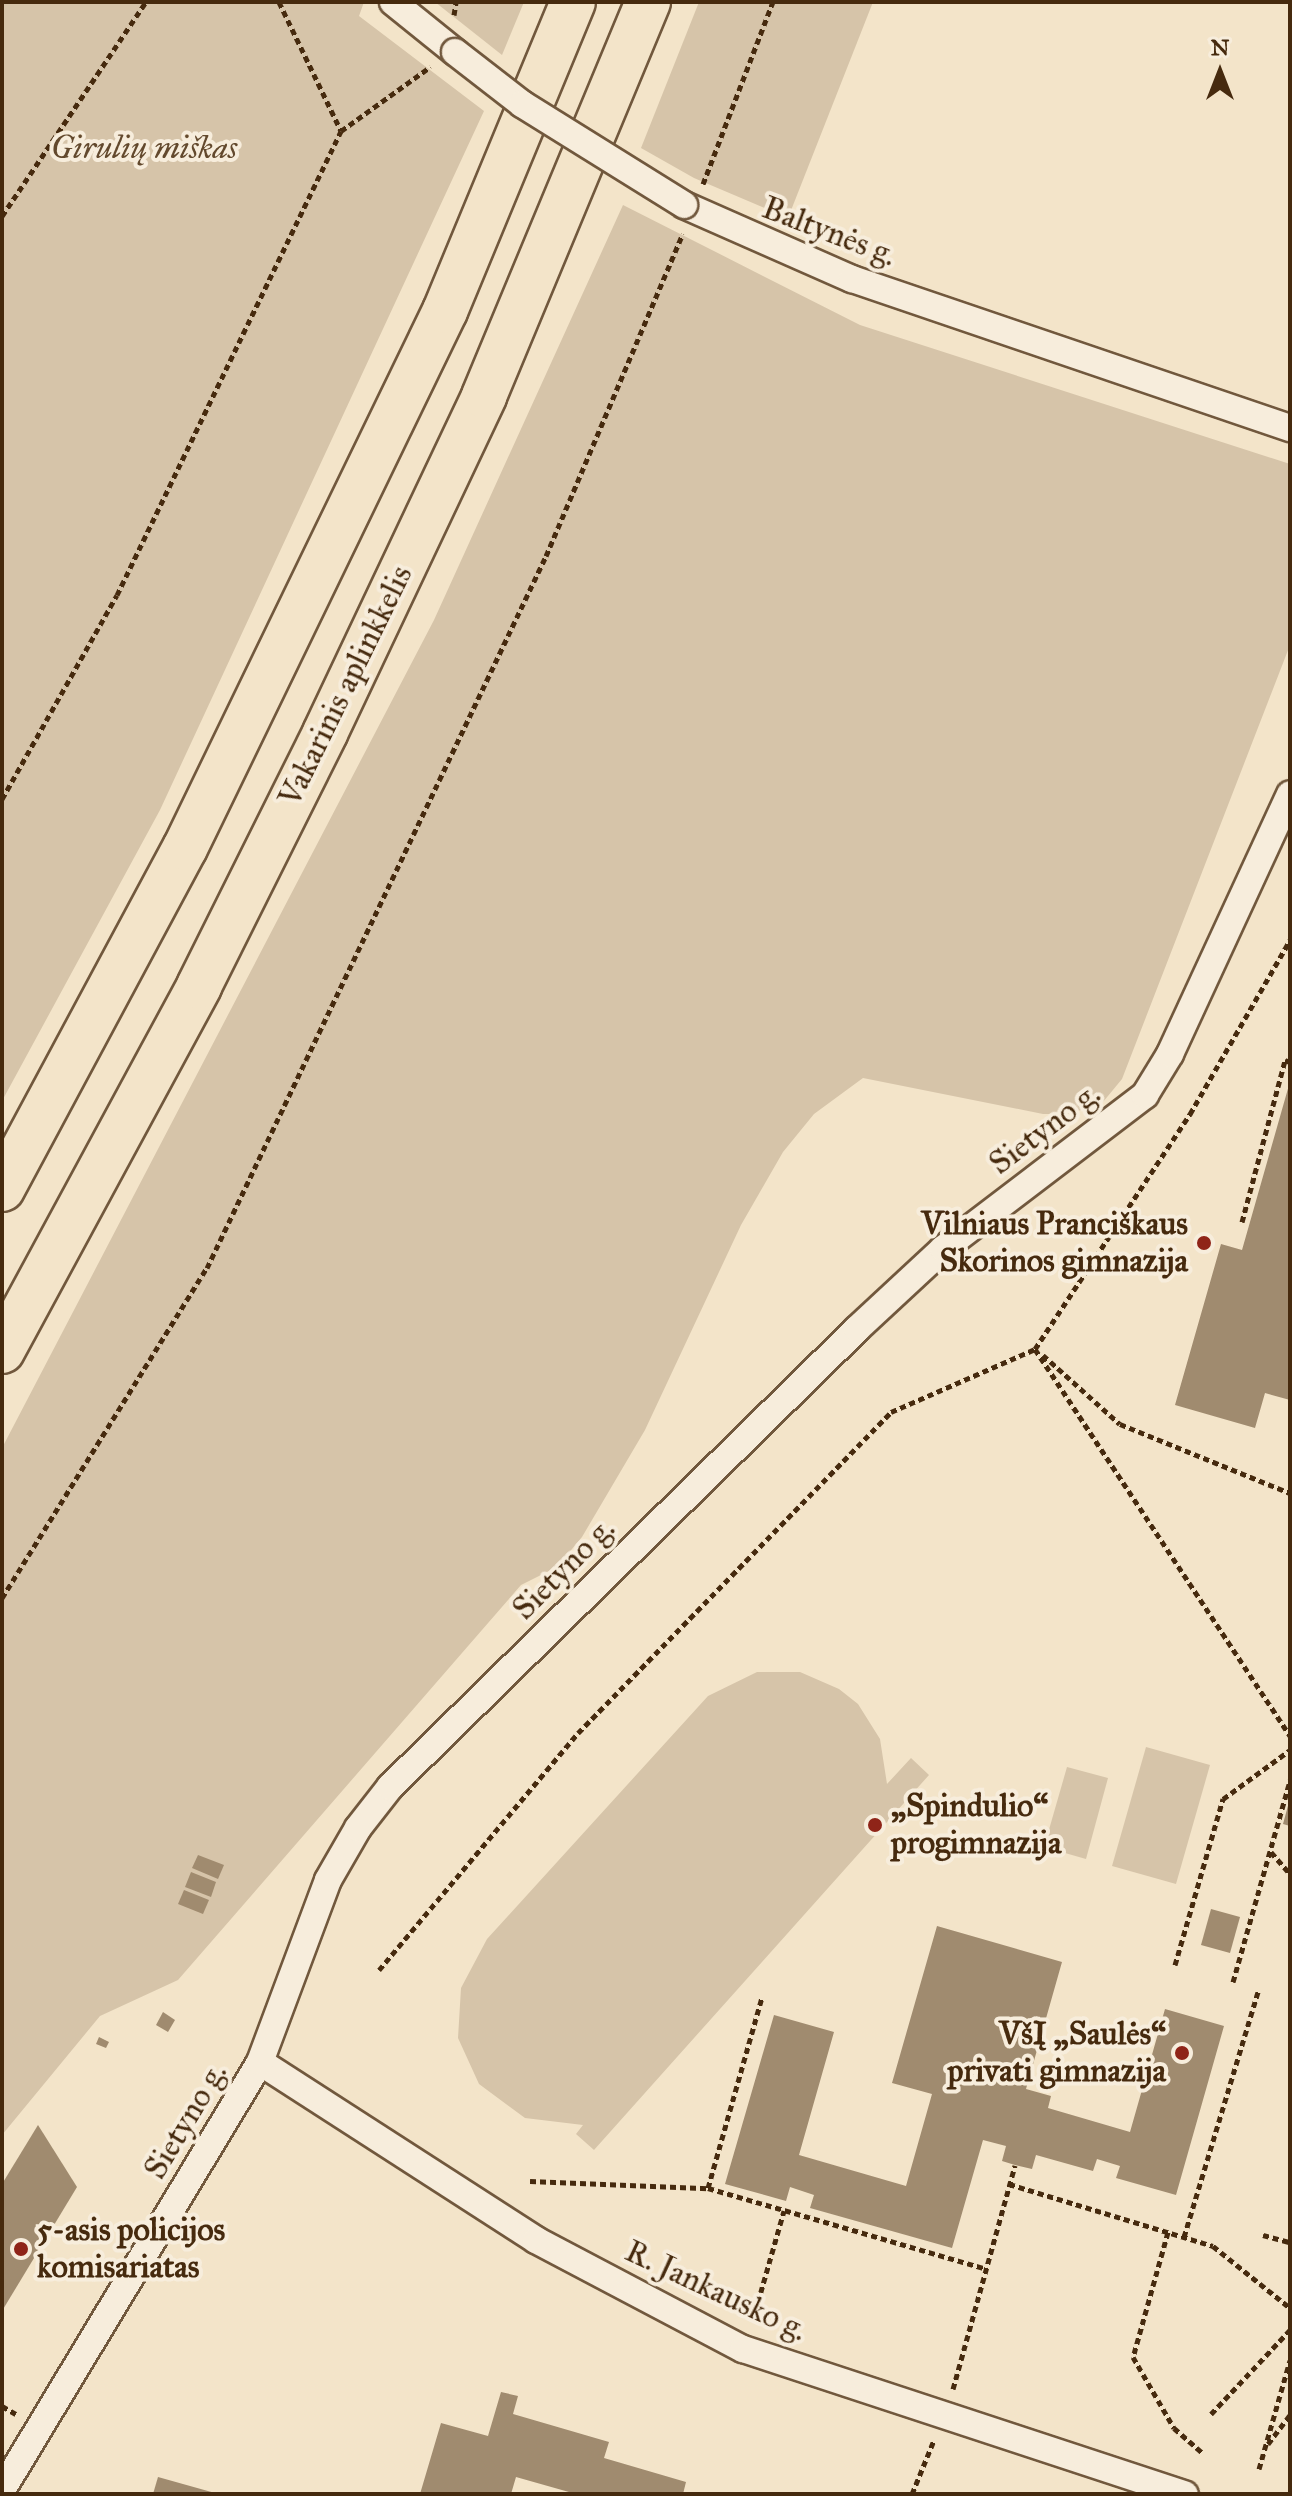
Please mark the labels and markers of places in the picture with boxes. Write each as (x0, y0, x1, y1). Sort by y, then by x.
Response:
place label: Vilniaus Pranciškaus Skorinos gimnazija (921, 1206, 1188, 1281)
marker: Vilniaus Pranciškaus Skorinos gimnazija (1195, 1234, 1213, 1252)
place label: „Spindulio“ progimnazija (891, 1788, 1061, 1863)
marker: „Spindulio“ progimnazija (866, 1816, 884, 1834)
place label: VšĮ „Saulės“ privati gimnazija (948, 2016, 1166, 2091)
marker: VšĮ „Saulės“ privati gimnazija (1173, 2044, 1191, 2062)
place label: 5-asis policijos komisariatas (37, 2212, 225, 2287)
marker: 5-asis policijos komisariatas (12, 2240, 30, 2258)

